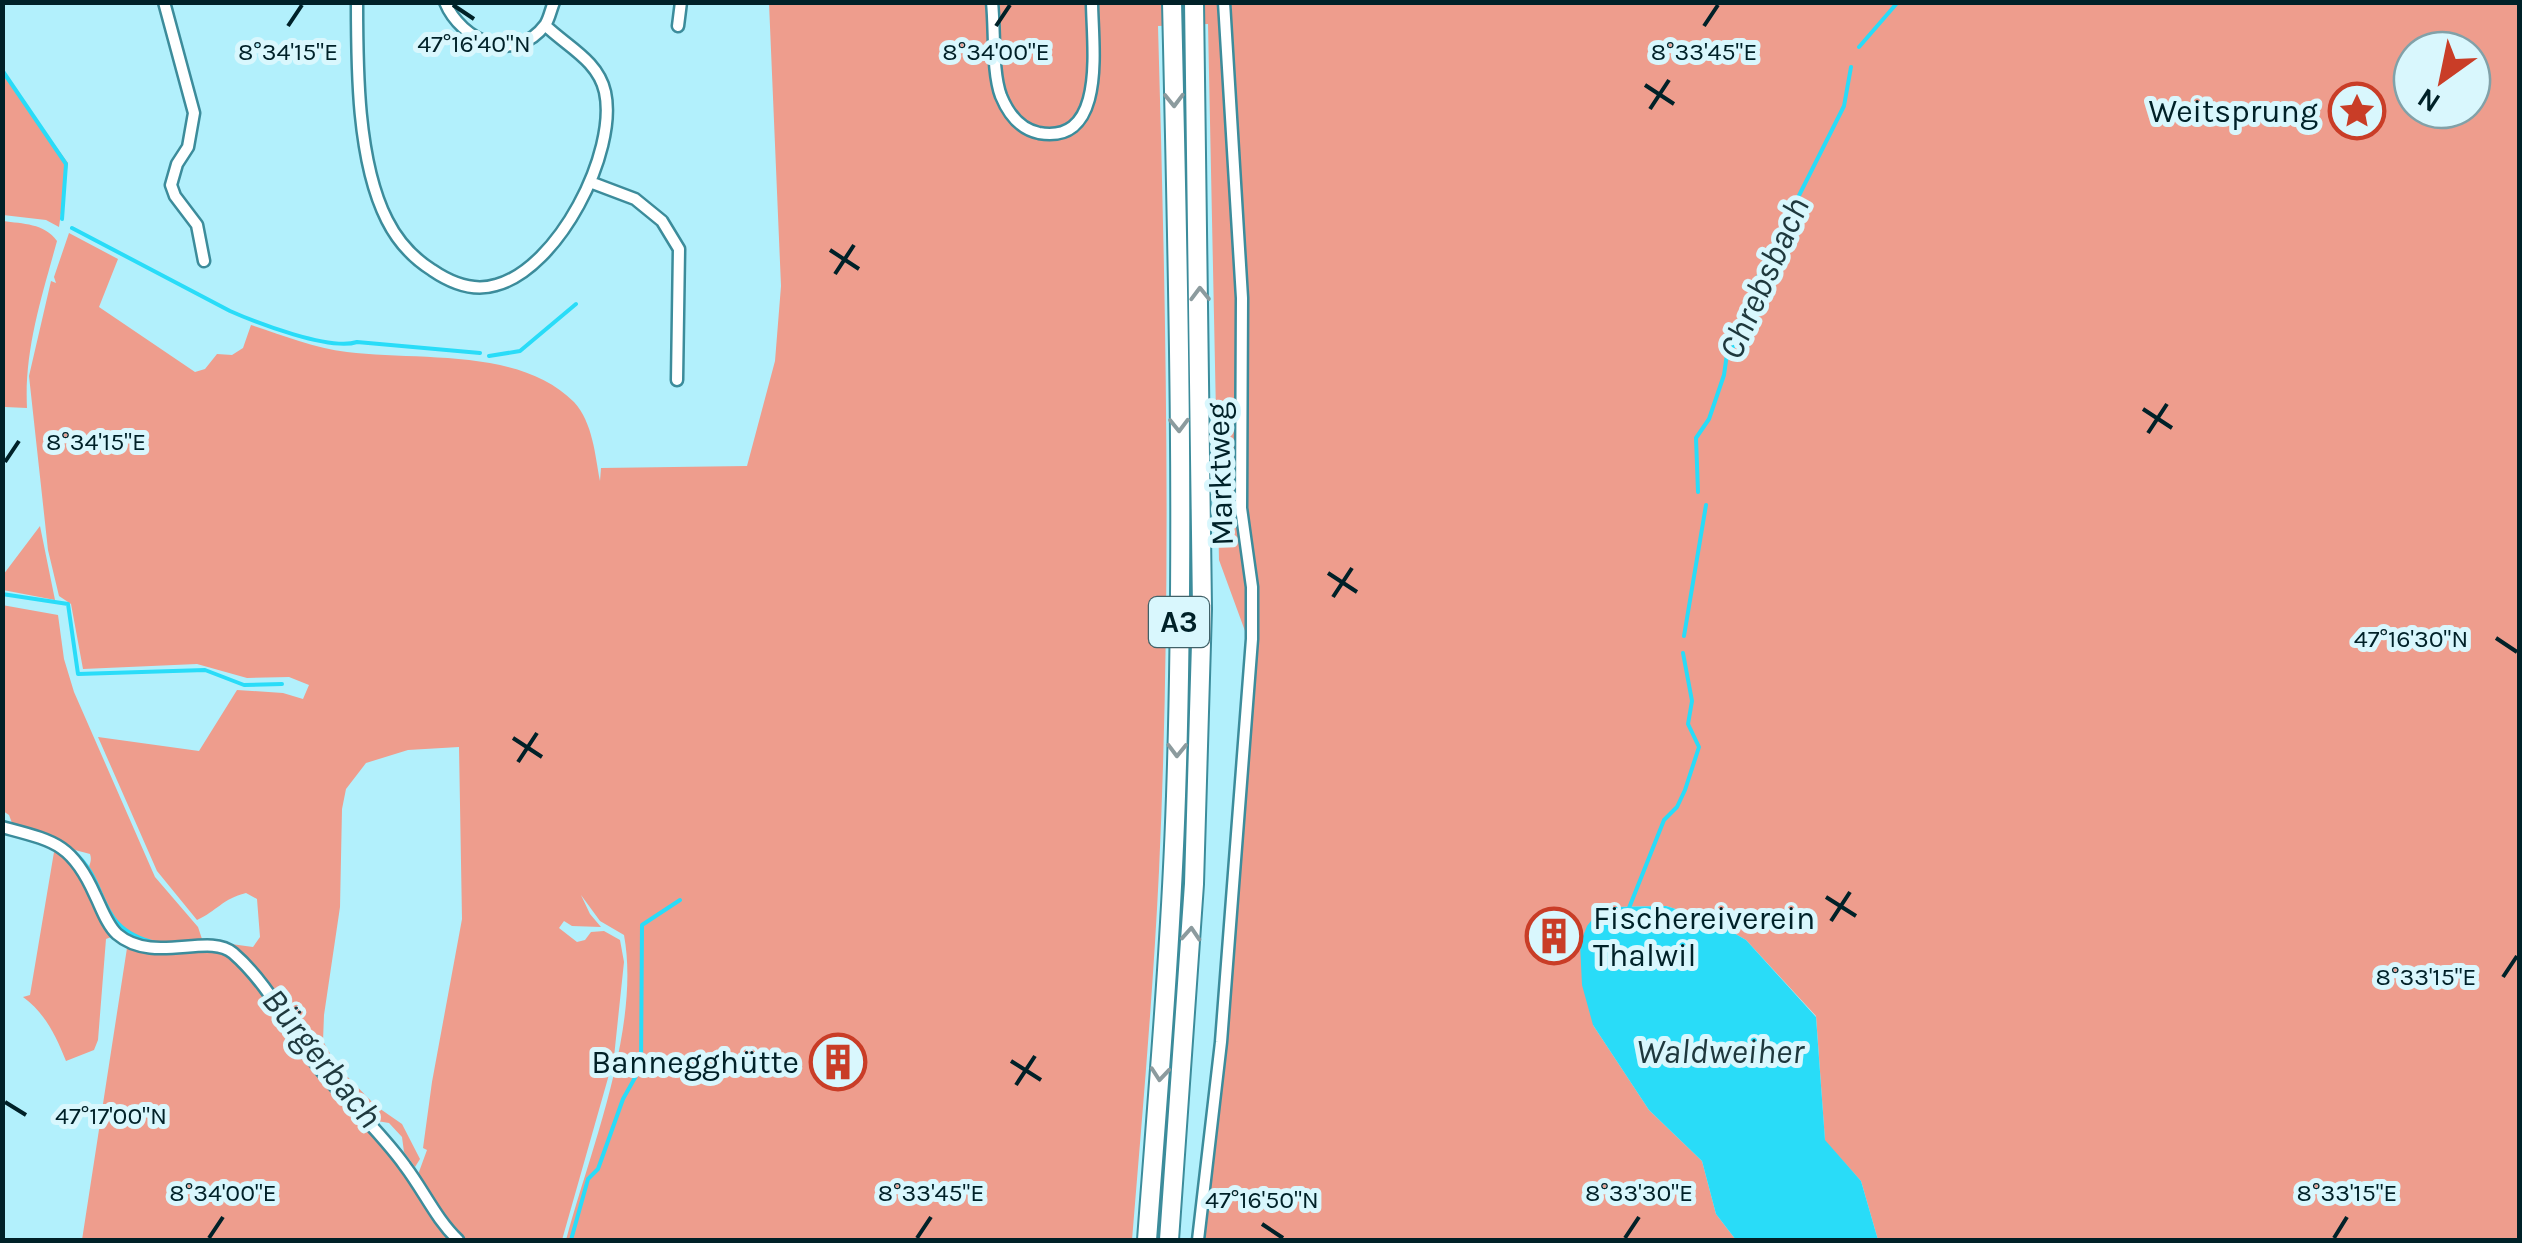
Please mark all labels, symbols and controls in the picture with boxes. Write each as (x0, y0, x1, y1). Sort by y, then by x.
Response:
text: 47°16'40"N (417, 29, 531, 58)
north arrow (2392, 30, 2492, 130)
text: 8°34'15"E (238, 37, 338, 66)
text: 8°34'00"E (942, 37, 1050, 66)
text: 8°33'45"E (1651, 37, 1757, 66)
place icon: Weitsprung (2327, 81, 2387, 141)
text: N (2411, 81, 2446, 120)
one-way arrow (1164, 92, 1185, 108)
place label: Weitsprung (2149, 93, 2318, 130)
water label: Chrebsbach (1710, 191, 1818, 365)
one-way arrow (1189, 285, 1211, 300)
street label: Marktweg (1199, 401, 1241, 547)
one-way arrow (1169, 417, 1190, 433)
text: 8°34'15"E (46, 427, 146, 456)
road number: A3 (1149, 597, 1209, 647)
text: 47°16'30"N (2354, 624, 2468, 653)
one-way arrow (1166, 742, 1188, 758)
place label: Fischereiverein Thalwil (1593, 900, 1815, 974)
building icon: Fischereiverein Thalwil (1524, 906, 1584, 966)
one-way arrow (1180, 925, 1201, 941)
text: 8°33'15"E (2376, 962, 2476, 991)
water label: Bürgerbach (253, 980, 391, 1136)
water label: Waldweiher (1636, 1031, 1805, 1072)
building icon: Bannegghütte (808, 1032, 868, 1092)
place label: Bannegghütte (591, 1044, 799, 1081)
one-way arrow (1150, 1067, 1172, 1083)
text: 47°17'00"N (55, 1101, 167, 1130)
text: 8°34'00"E (169, 1178, 277, 1207)
text: 8°33'45"E (878, 1178, 984, 1207)
text: 8°33'30"E (1585, 1178, 1693, 1207)
text: 8°33'15"E (2297, 1178, 2397, 1207)
text: 47°16'50"N (1205, 1185, 1319, 1214)

